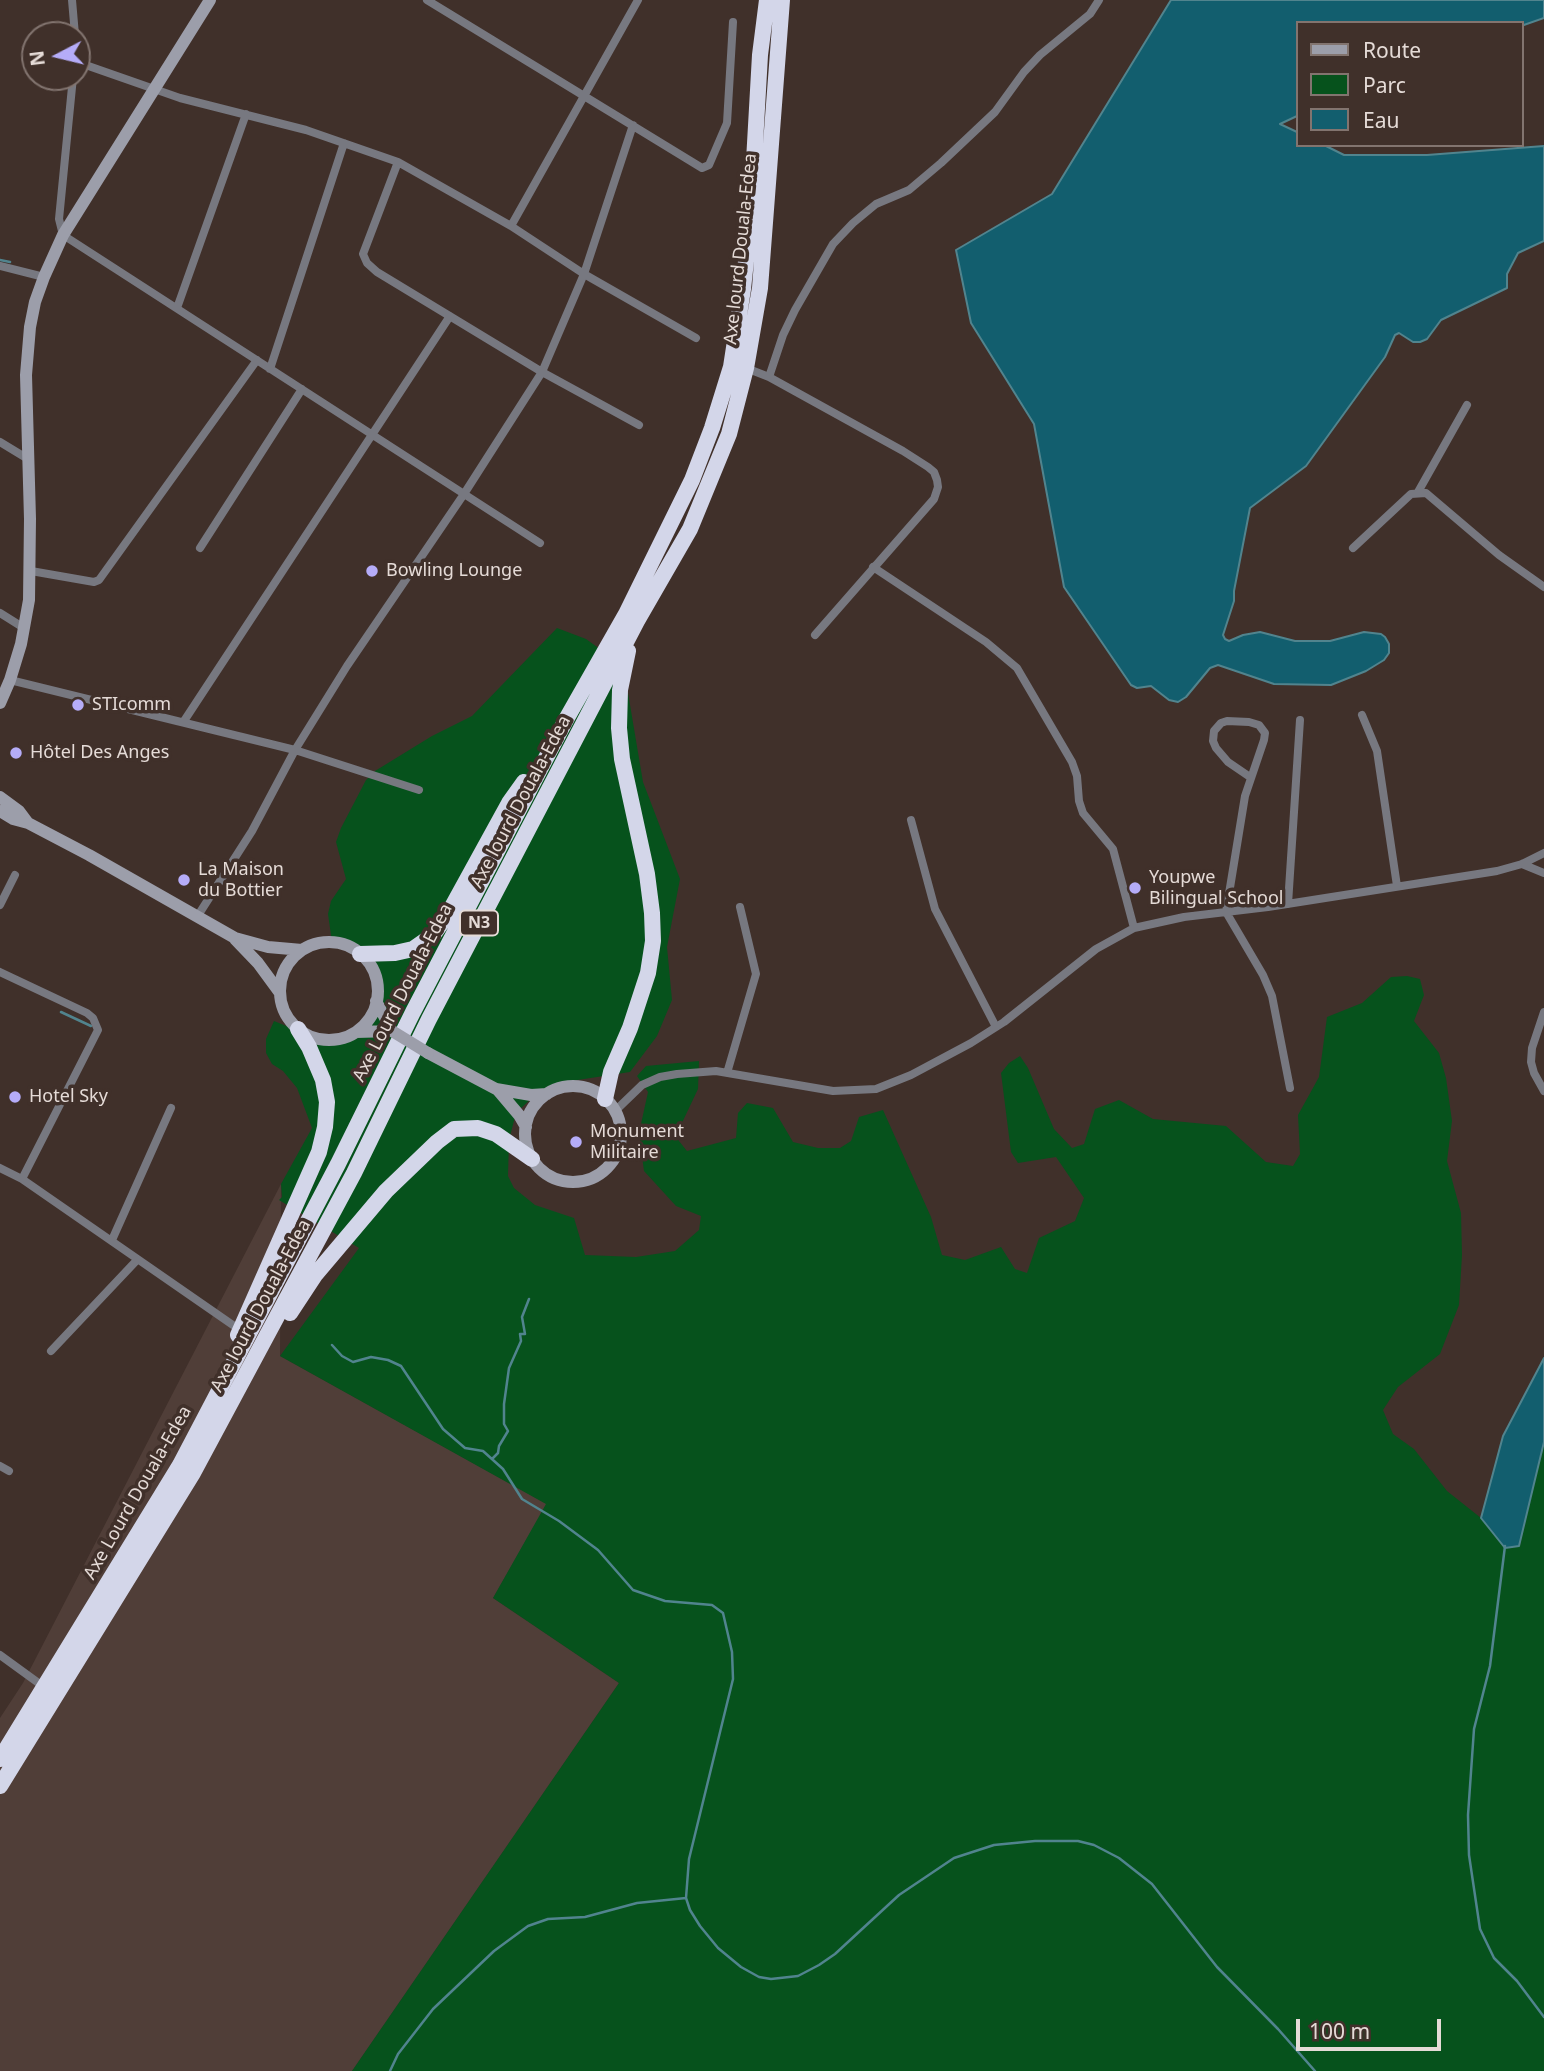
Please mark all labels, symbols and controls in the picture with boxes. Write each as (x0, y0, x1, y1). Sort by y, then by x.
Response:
north arrow (21, 21, 91, 91)
legend (1296, 21, 1523, 147)
text: Route (1363, 36, 1421, 64)
text: N (23, 49, 51, 68)
text: Parc (1363, 71, 1406, 99)
text: Eau (1363, 106, 1399, 134)
street label: Axe lourd Douala-Edea (720, 152, 762, 346)
place label: Bowling Lounge (386, 560, 522, 582)
marker: Bowling Lounge (364, 563, 380, 579)
place label: STIcomm (92, 694, 171, 716)
marker: STIcomm (70, 697, 86, 713)
street label: Axe lourd Douala-Edea (466, 712, 576, 892)
place label: Hôtel Des Anges (30, 742, 169, 764)
marker: Hôtel Des Anges (8, 745, 24, 761)
place label: La Maison du Bottier (198, 859, 284, 902)
place label: Youpwe Bilingual School (1149, 867, 1283, 910)
marker: La Maison du Bottier (176, 872, 192, 888)
marker: Youpwe Bilingual School (1127, 880, 1143, 896)
street label: Axe Lourd Douala-Edea (349, 900, 457, 1086)
road number: N3 (460, 911, 498, 936)
place label: Hotel Sky (29, 1086, 108, 1108)
marker: Hotel Sky (7, 1089, 23, 1105)
place label: Monument Militaire (590, 1121, 684, 1164)
marker: Monument Militaire (568, 1134, 584, 1150)
street label: Axe lourd Douala-Edea (206, 1216, 316, 1396)
street label: Axe Lourd Douala-Edea (79, 1402, 197, 1584)
scale bar (1299, 2004, 1444, 2048)
text: 100 m (1309, 2017, 1370, 2045)

